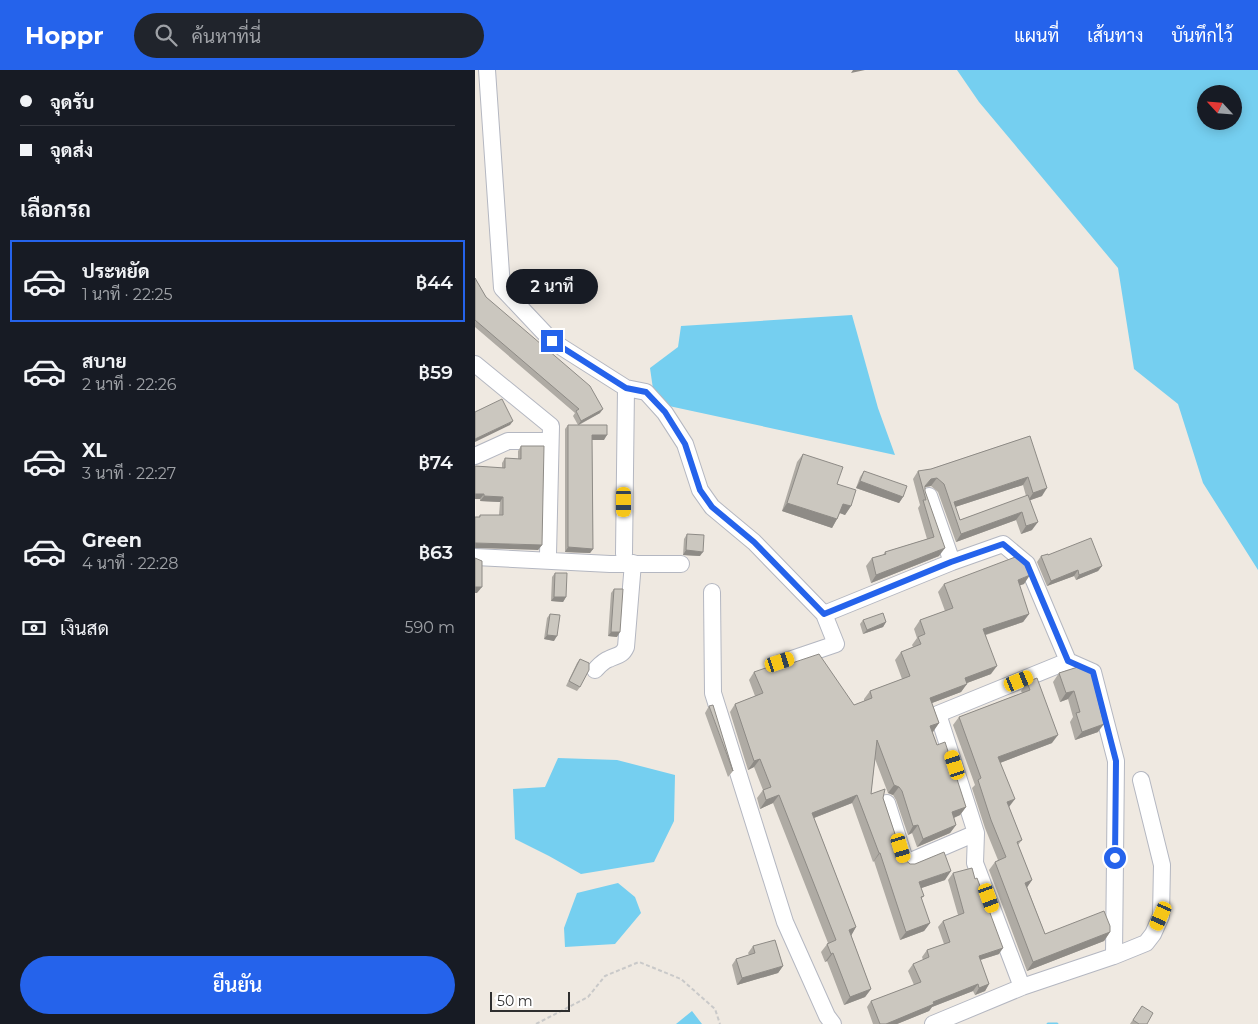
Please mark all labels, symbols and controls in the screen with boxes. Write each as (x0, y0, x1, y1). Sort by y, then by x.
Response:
search box (134, 13, 484, 58)
text: Hoppr (25, 21, 104, 50)
icon: search (152, 21, 180, 49)
text: ค้นหาที่นี่ (192, 25, 261, 48)
text: แผนที่ (1014, 25, 1059, 47)
text: เส้นทาง (1087, 25, 1143, 47)
text: บันทึกไว้ (1171, 25, 1233, 47)
north arrow (1197, 85, 1243, 130)
map controls (1197, 85, 1242, 130)
text: จุดรับ (50, 91, 94, 114)
text: จุดส่ง (50, 139, 93, 162)
text: เลือกรถ (20, 196, 91, 223)
icon: car (22, 259, 67, 304)
text: ประหยัด (82, 260, 150, 283)
callout: 2 นาที (506, 268, 598, 304)
text: ฿44 (416, 271, 453, 294)
text: 2 นาที (531, 277, 573, 296)
text: 1 นาที · 22:25 (82, 285, 173, 304)
route end (541, 330, 563, 352)
icon: car (22, 349, 67, 394)
text: สบาย (82, 350, 127, 373)
text: ฿59 (419, 361, 453, 384)
text: 2 นาที · 22:26 (82, 375, 177, 394)
icon: car (22, 439, 67, 484)
text: XL (82, 439, 107, 462)
text: ฿74 (418, 451, 453, 474)
text: 3 นาที · 22:27 (82, 464, 176, 483)
car (616, 487, 631, 517)
icon: car (22, 529, 67, 574)
text: Green (82, 529, 142, 552)
text: ฿63 (419, 541, 453, 564)
text: 4 นาที · 22:28 (82, 554, 179, 573)
icon: cash (20, 614, 48, 642)
text: เงินสด (60, 617, 109, 640)
text: 590 m (404, 618, 455, 637)
car (763, 650, 796, 674)
car (1002, 668, 1035, 694)
car (943, 748, 966, 782)
car (889, 831, 912, 865)
route start (1104, 847, 1126, 869)
car (976, 881, 1001, 915)
car (1148, 899, 1173, 933)
button: ยืนยัน (20, 956, 455, 1014)
scale bar (490, 989, 570, 1012)
text: 50 m (497, 992, 533, 1010)

